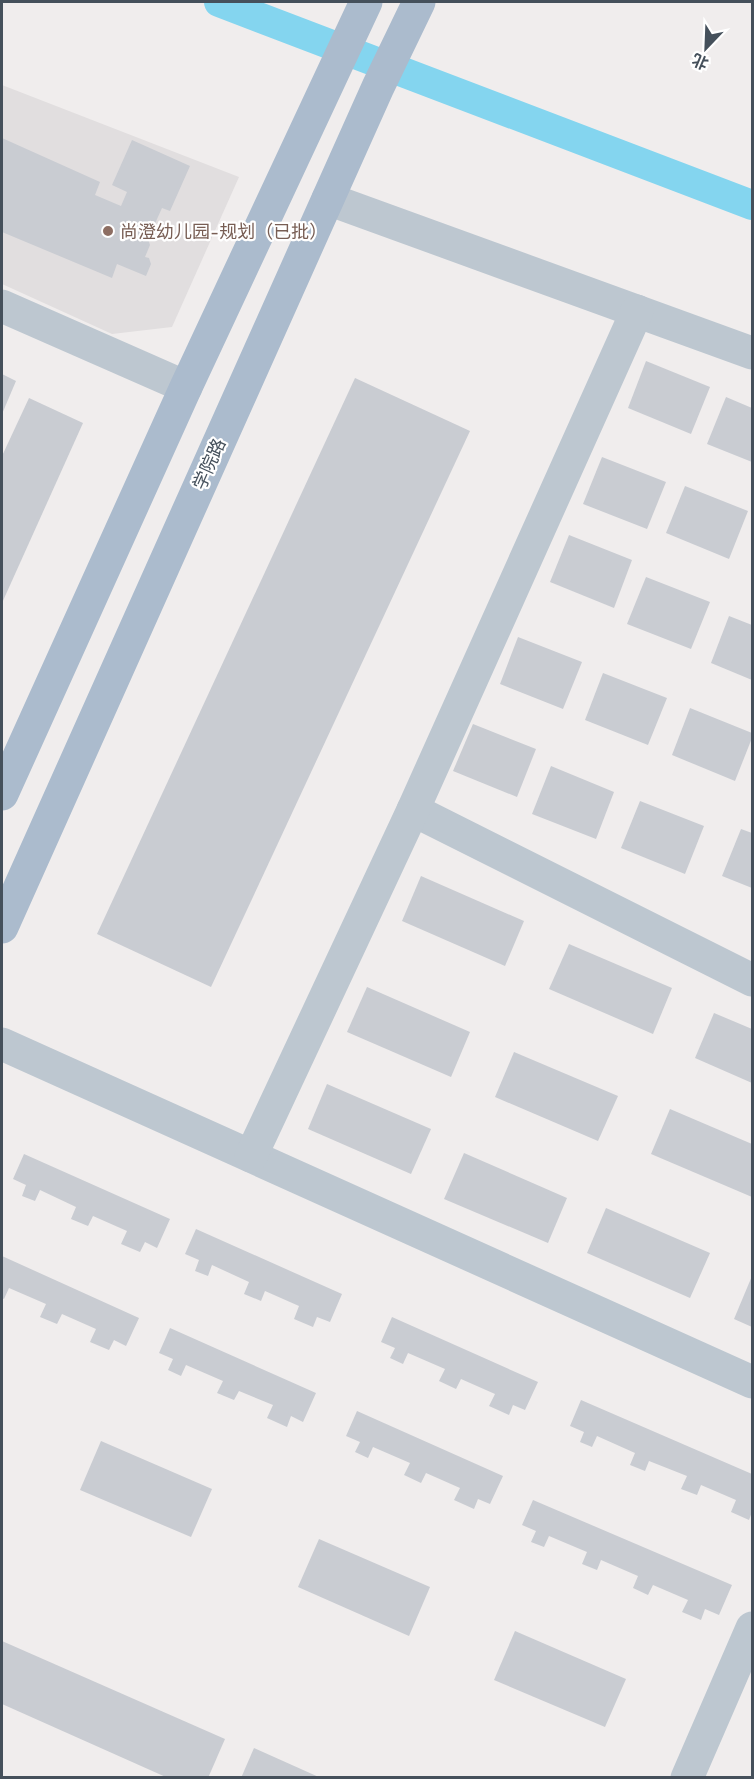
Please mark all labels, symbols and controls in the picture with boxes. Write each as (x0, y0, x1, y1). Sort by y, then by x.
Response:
north arrow (676, 18, 736, 78)
text: 北 (689, 49, 711, 73)
place label: 尚澄幼儿园-规划（已批） (120, 221, 327, 242)
marker: 尚澄幼儿园-规划（已批） (101, 224, 115, 238)
street label: 学院路 (188, 435, 230, 493)

